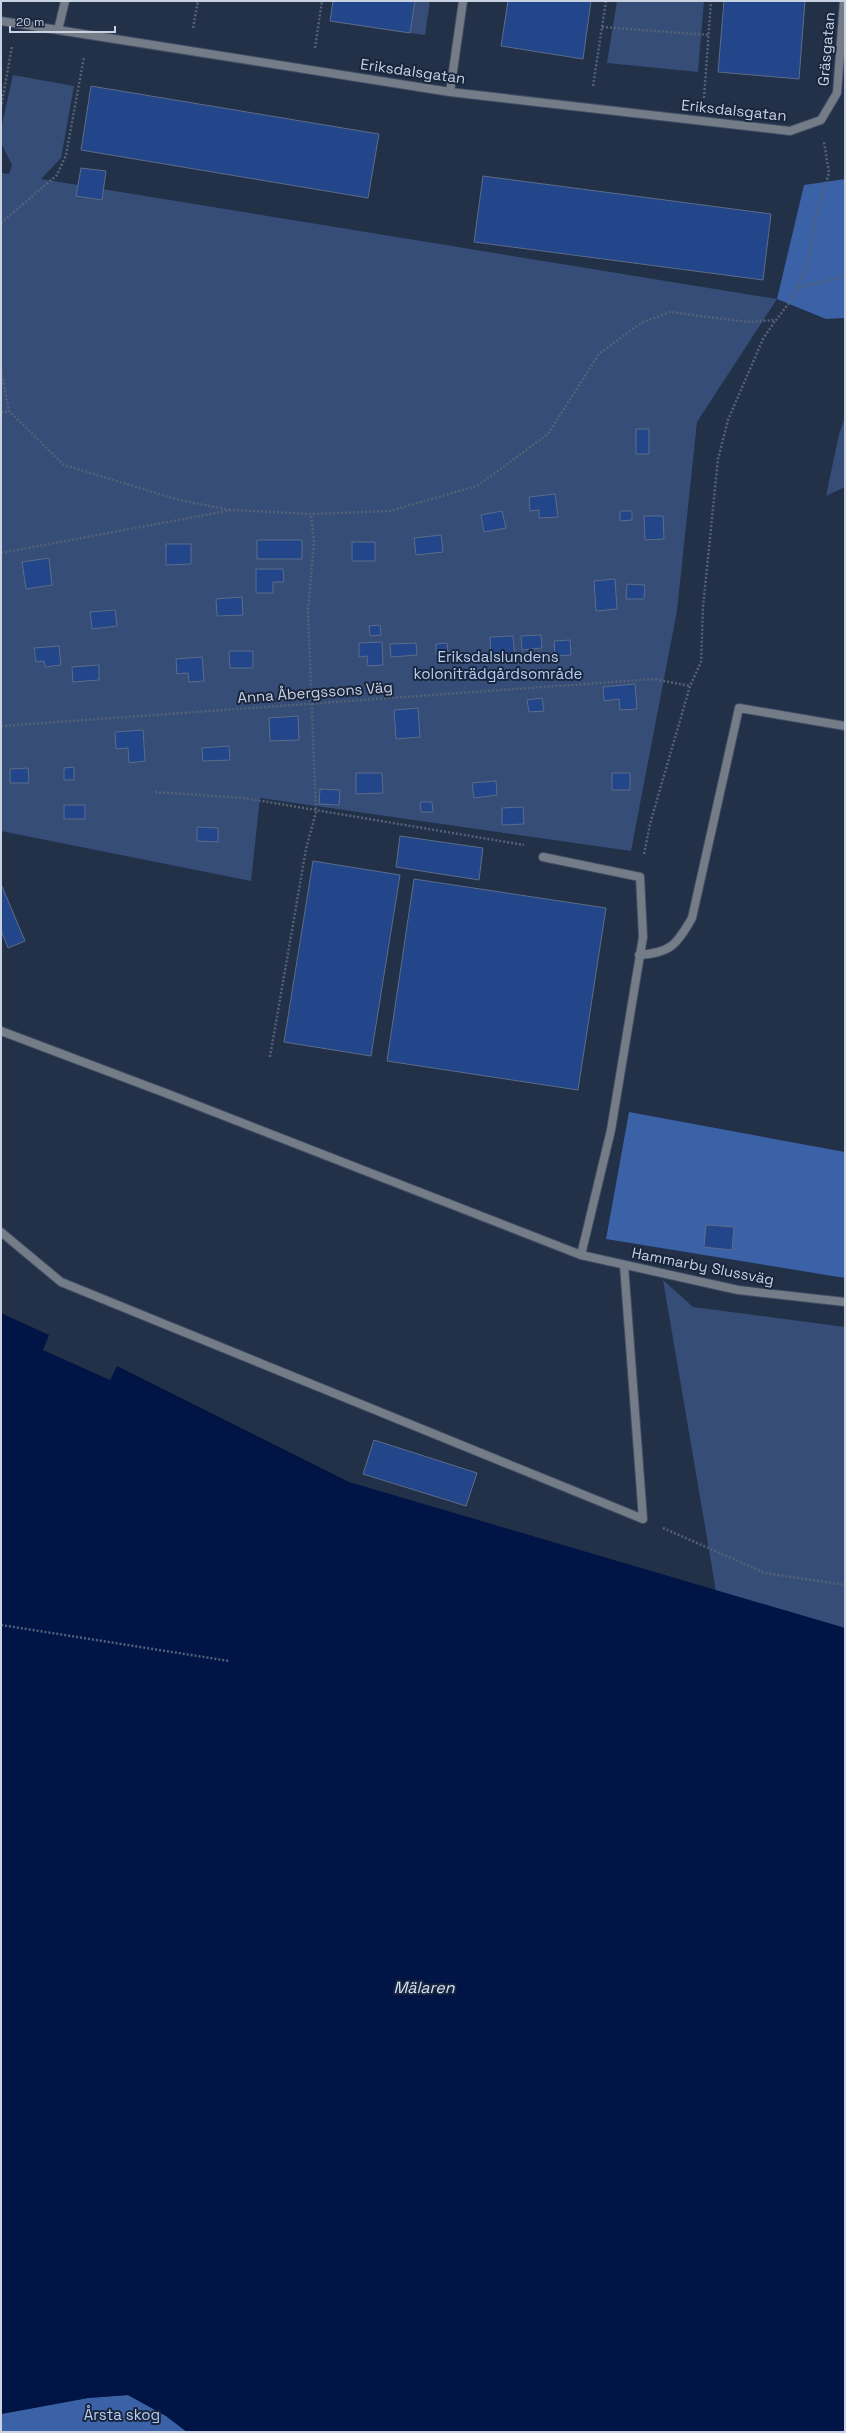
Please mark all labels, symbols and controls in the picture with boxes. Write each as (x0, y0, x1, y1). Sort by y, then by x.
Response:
scale bar (10, 8, 115, 34)
street label: Gräsgatan (813, 11, 839, 87)
text: 20 m (16, 14, 44, 30)
street label: Eriksdalsgatan (359, 54, 467, 88)
street label: Eriksdalsgatan (680, 95, 788, 125)
park label: Eriksdalslundens koloniträdgårdsområde (414, 647, 583, 683)
street label: Anna Åbergssons Väg (237, 677, 393, 707)
street label: Hammarby Slussväg (630, 1243, 776, 1289)
water label: Mälaren (393, 1977, 456, 1998)
park label: Årsta skog (84, 2405, 160, 2424)

